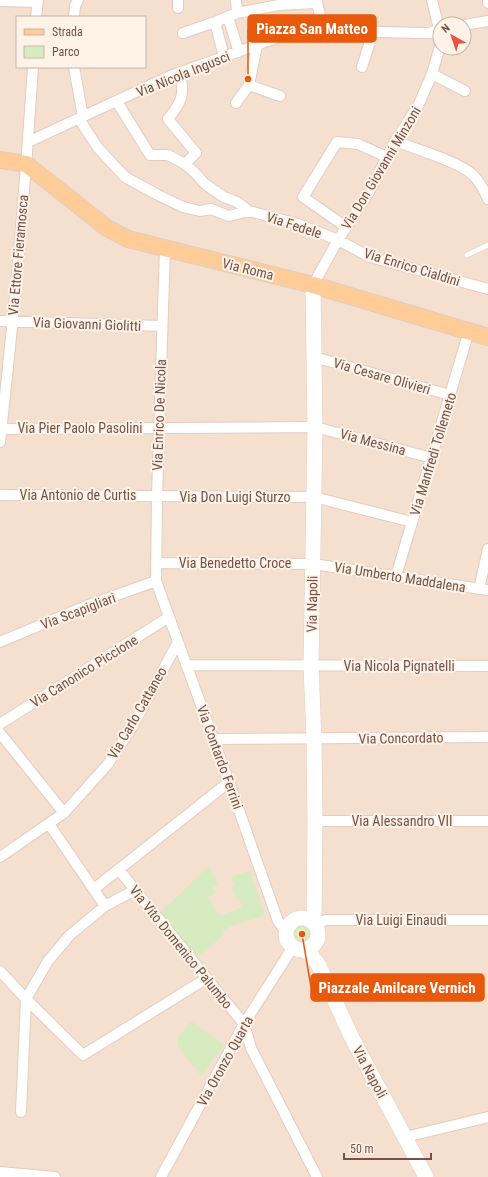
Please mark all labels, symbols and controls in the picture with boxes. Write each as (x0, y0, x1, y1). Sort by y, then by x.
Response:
callout: Piazza San Matteo (248, 15, 376, 42)
legend (16, 16, 146, 68)
north arrow (432, 16, 472, 56)
text: Piazza San Matteo (256, 20, 368, 38)
text: N (439, 21, 453, 36)
text: Strada (52, 25, 83, 39)
text: Parco (52, 45, 79, 59)
street label: Via Nicola Ingusci (134, 48, 232, 100)
street label: Via Don Giovanni Minzoni (338, 104, 424, 232)
street label: Via Ettore Fieramosca (5, 194, 31, 316)
street label: Via Fedele (264, 209, 324, 242)
street label: Via Enrico Cialdini (362, 245, 462, 289)
street label: Via Roma (221, 255, 275, 283)
street label: Via Giovanni Giolitti (33, 314, 141, 334)
street label: Via Cesare Olivieri (331, 354, 433, 398)
street label: Via Enrico De Nicola (149, 359, 169, 471)
street label: Via Manfredi Tollemeto (407, 390, 459, 518)
street label: Via Pier Paolo Pasolini (17, 420, 143, 436)
street label: Via Messina (338, 426, 408, 458)
street label: Via Antonio de Curtis (20, 487, 136, 503)
street label: Via Don Luigi Sturzo (179, 489, 291, 505)
street label: Via Benedetto Croce (179, 555, 292, 571)
street label: Via Umberto Maddalena (333, 559, 467, 595)
street label: Via Napoli (304, 576, 320, 632)
street label: Via Scapigliari (38, 589, 118, 633)
street label: Via Canonico Piccione (27, 631, 141, 711)
street label: Via Nicola Pignatelli (343, 658, 455, 674)
street label: Via Carlo Cattaneo (104, 664, 170, 762)
street label: Via Contardo Ferrini (194, 703, 246, 811)
street label: Via Concordato (358, 729, 444, 747)
street label: Via Alessandro VII (351, 813, 453, 829)
street label: Via Vito Domenico Palumbo (126, 882, 236, 1012)
street label: Via Luigi Einaudi (355, 912, 447, 928)
callout: Piazzale Amilcare Vernich (311, 974, 484, 1001)
text: Piazzale Amilcare Vernich (318, 979, 476, 997)
street label: Via Oronzo Quarta (194, 1013, 256, 1109)
street label: Via Napoli (350, 1043, 390, 1101)
scale bar (344, 1135, 431, 1161)
text: 50 m (350, 1142, 374, 1156)

